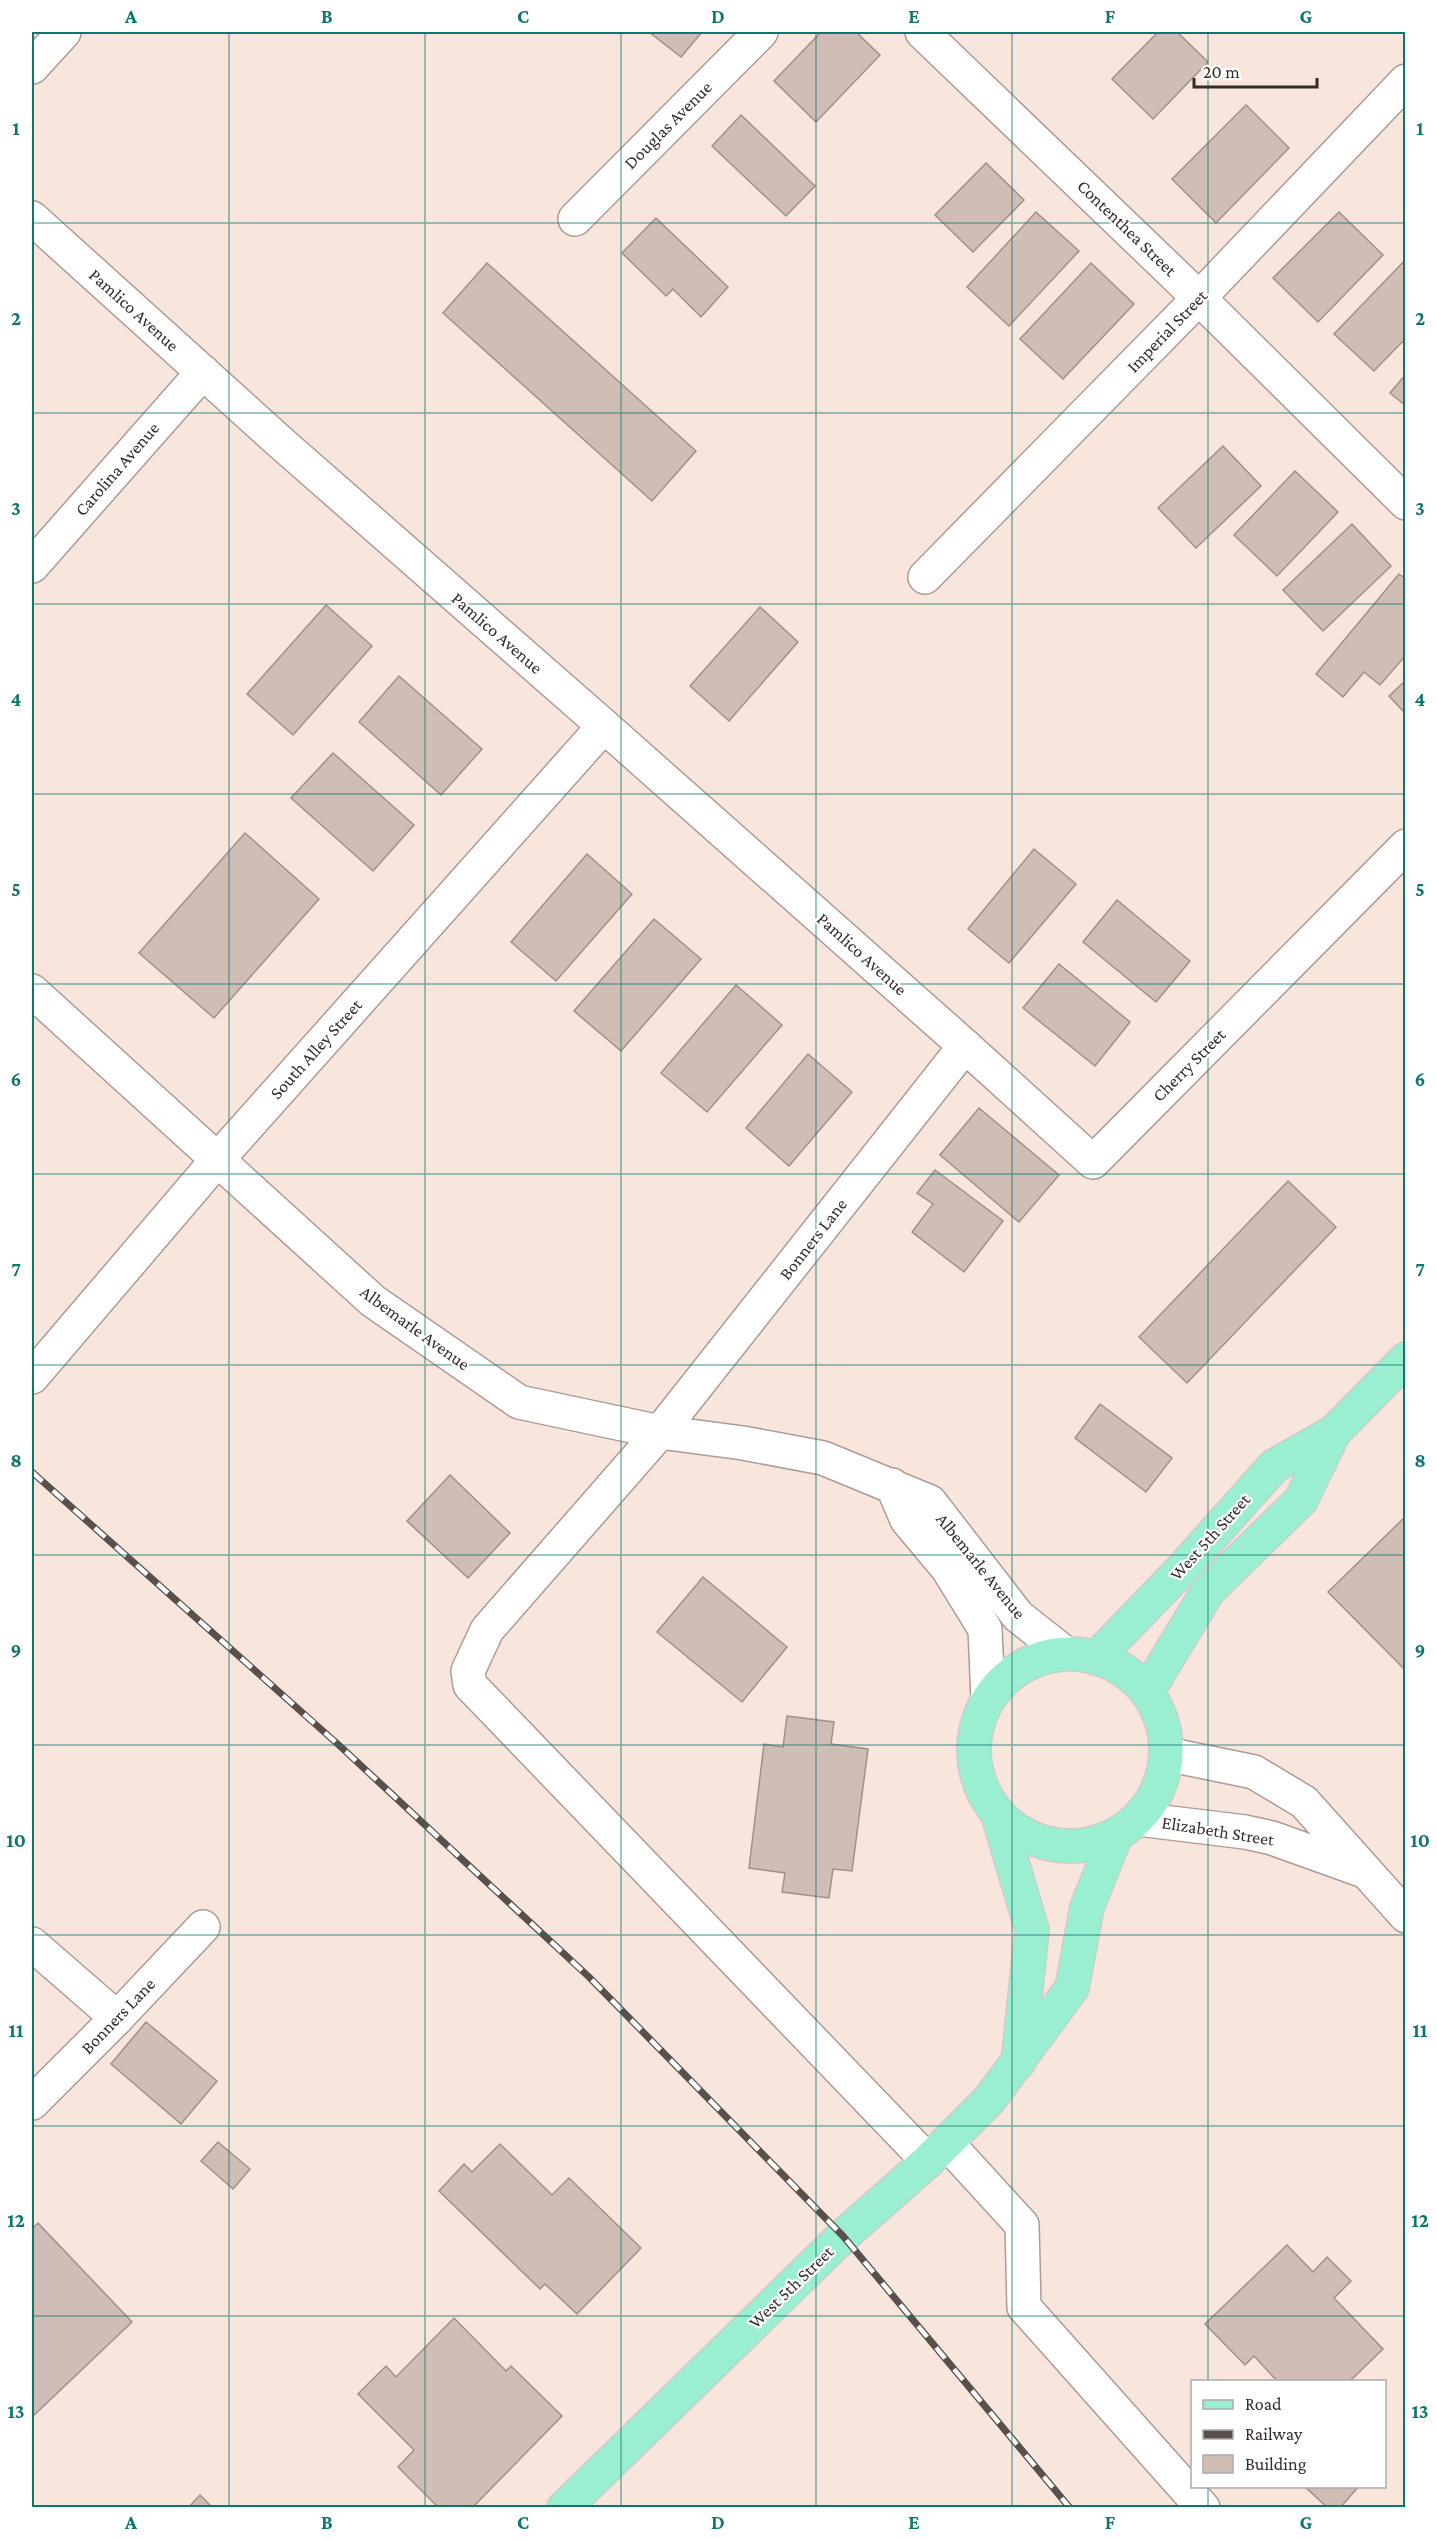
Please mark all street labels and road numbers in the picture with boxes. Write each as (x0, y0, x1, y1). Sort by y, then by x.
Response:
street label: Douglas Avenue (620, 77, 716, 173)
street label: Contenthea Street (1073, 176, 1181, 281)
street label: Pamlico Avenue (85, 265, 183, 356)
street label: Imperial Street (1123, 285, 1212, 376)
street label: Carolina Avenue (71, 418, 163, 520)
street label: Pamlico Avenue (448, 588, 547, 678)
street label: Pamlico Avenue (813, 909, 911, 1000)
street label: South Alley Street (266, 994, 367, 1103)
street label: Cherry Street (1148, 1024, 1230, 1106)
street label: Bonners Lane (775, 1194, 851, 1284)
street label: Albemarle Avenue (356, 1282, 474, 1374)
street label: West 5th Street (1166, 1489, 1255, 1584)
street label: Albemarle Avenue (932, 1509, 1030, 1623)
street label: Elizabeth Street (1160, 1812, 1277, 1850)
street label: Bonners Lane (77, 1974, 159, 2058)
street label: West 5th Street (745, 2241, 838, 2332)

